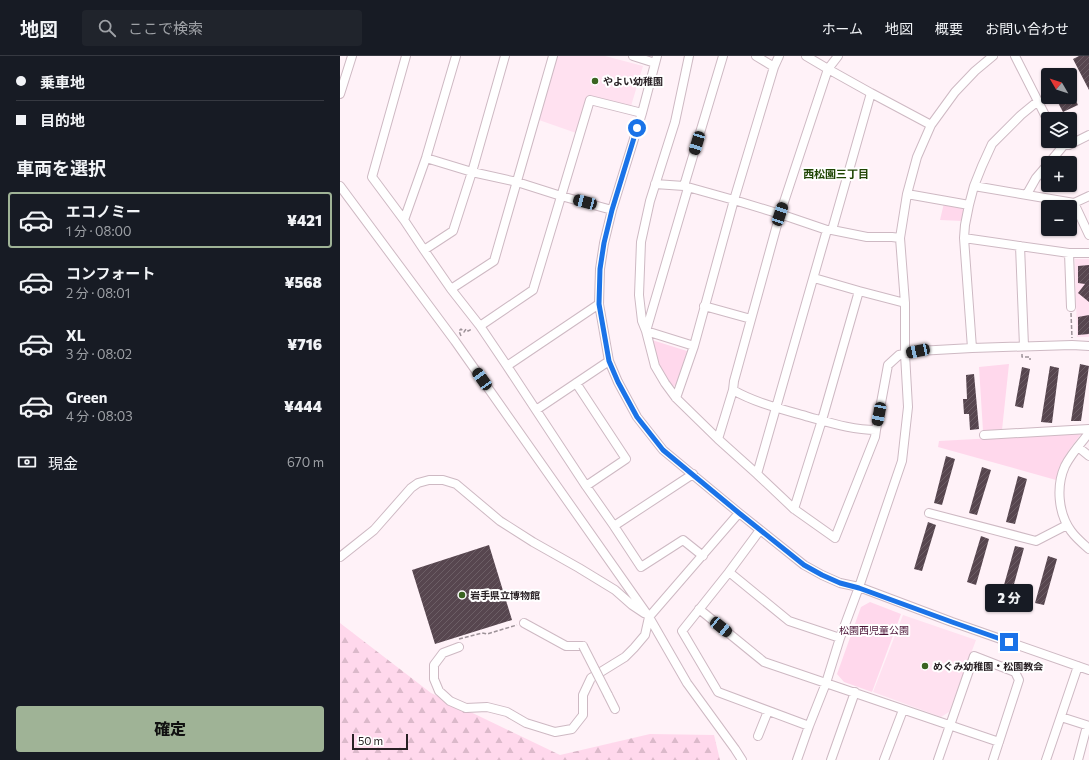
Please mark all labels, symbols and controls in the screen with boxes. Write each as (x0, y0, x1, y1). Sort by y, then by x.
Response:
search box (82, 10, 362, 46)
text: 地図 (20, 17, 58, 40)
icon: search (96, 17, 118, 39)
text: ここで検索 (128, 19, 203, 37)
text: ホーム (821, 20, 863, 37)
text: 地図 (885, 20, 913, 37)
text: 概要 (935, 20, 963, 37)
text: お問い合わせ (985, 20, 1069, 37)
north arrow (1041, 68, 1077, 104)
map controls (1041, 68, 1077, 236)
text: 乗車地 (40, 73, 85, 91)
place label: やよい幼稚園 (603, 75, 663, 87)
marker: やよい幼稚園 (590, 76, 600, 86)
text: 目的地 (40, 111, 85, 129)
button: layers (1041, 112, 1077, 148)
route start (628, 119, 646, 137)
car (688, 130, 706, 156)
button: + (1041, 156, 1077, 192)
text: 車両を選択 (16, 157, 106, 179)
district label: 西松園三丁目 (803, 167, 869, 180)
car (572, 193, 598, 211)
button: − (1041, 200, 1077, 236)
car (771, 201, 789, 227)
icon: car (18, 202, 54, 238)
text: エコノミー (66, 202, 141, 220)
text: ¥421 (287, 211, 322, 229)
text: 1 分 · 08:00 (66, 223, 132, 239)
icon: car (18, 264, 54, 300)
text: コンフォート (66, 264, 156, 282)
text: ¥568 (284, 273, 322, 291)
text: 2 分 · 08:01 (66, 285, 130, 301)
icon: car (18, 326, 54, 362)
text: XL (66, 326, 85, 344)
text: ¥716 (287, 335, 322, 353)
car (905, 343, 931, 359)
text: 3 分 · 08:02 (66, 346, 132, 362)
car (470, 366, 494, 392)
icon: car (18, 388, 54, 424)
text: Green (66, 388, 107, 406)
text: ¥444 (284, 397, 322, 415)
car (871, 401, 887, 427)
text: 4 分 · 08:03 (66, 408, 133, 424)
icon: cash (16, 451, 38, 473)
text: 現金 (48, 454, 78, 472)
text: 670 m (287, 454, 324, 470)
callout: 2 分 (985, 584, 1033, 612)
place label: 岩手県立博物館 (470, 589, 540, 601)
marker: 岩手県立博物館 (457, 590, 467, 600)
text: 2 分 (998, 590, 1020, 606)
car (708, 615, 734, 639)
park label: 松園西児童公園 (839, 624, 909, 636)
route end (1000, 633, 1018, 651)
place label: めぐみ幼稚園・松園教会 (933, 660, 1043, 672)
marker: めぐみ幼稚園・松園教会 (920, 661, 930, 671)
button: 確定 (16, 706, 324, 752)
scale bar (352, 732, 408, 751)
text: 50 m (358, 734, 383, 747)

